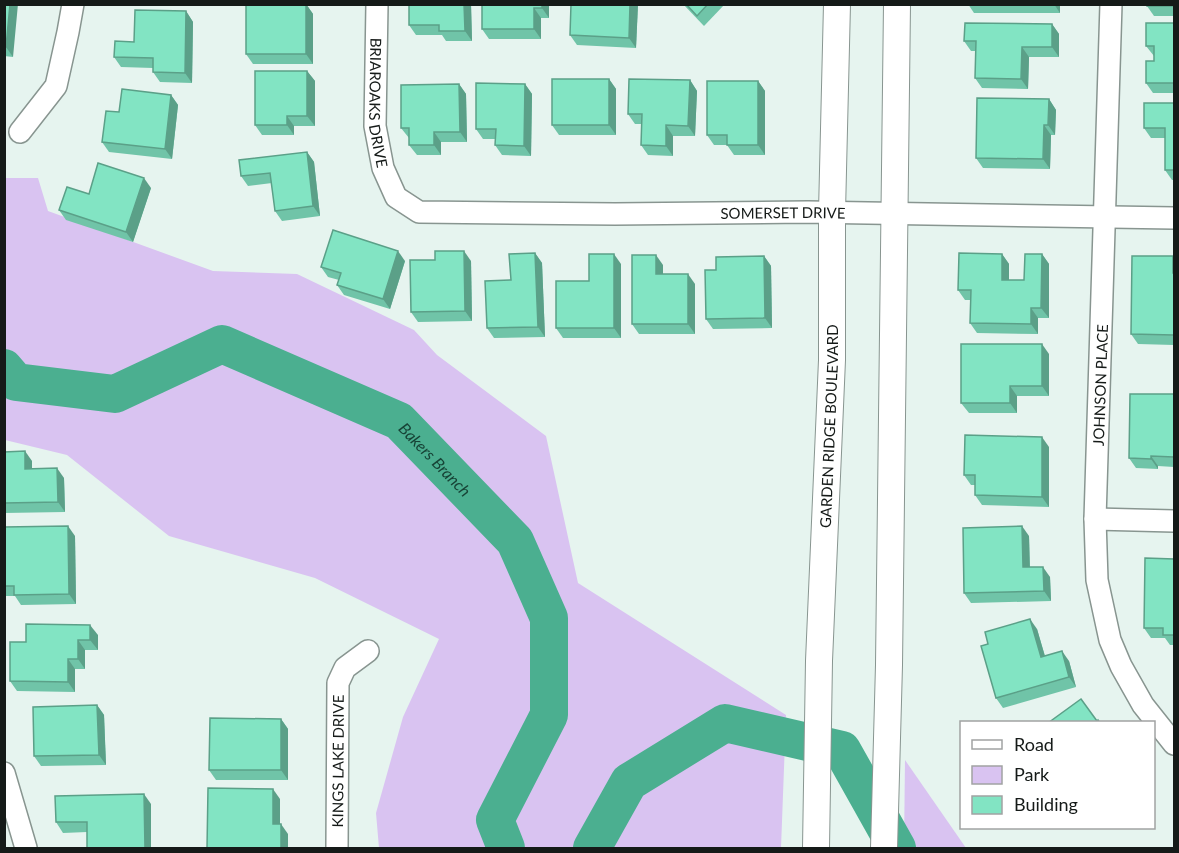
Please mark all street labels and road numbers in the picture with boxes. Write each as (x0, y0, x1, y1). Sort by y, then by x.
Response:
street label: BRIAROAKS DRIVE (366, 38, 392, 169)
street label: SOMERSET DRIVE (720, 203, 846, 222)
street label: GARDEN RIDGE BOULEVARD (816, 324, 841, 528)
street label: JOHNSON PLACE (1089, 324, 1111, 446)
street label: KINGS LAKE DRIVE (328, 695, 347, 827)

